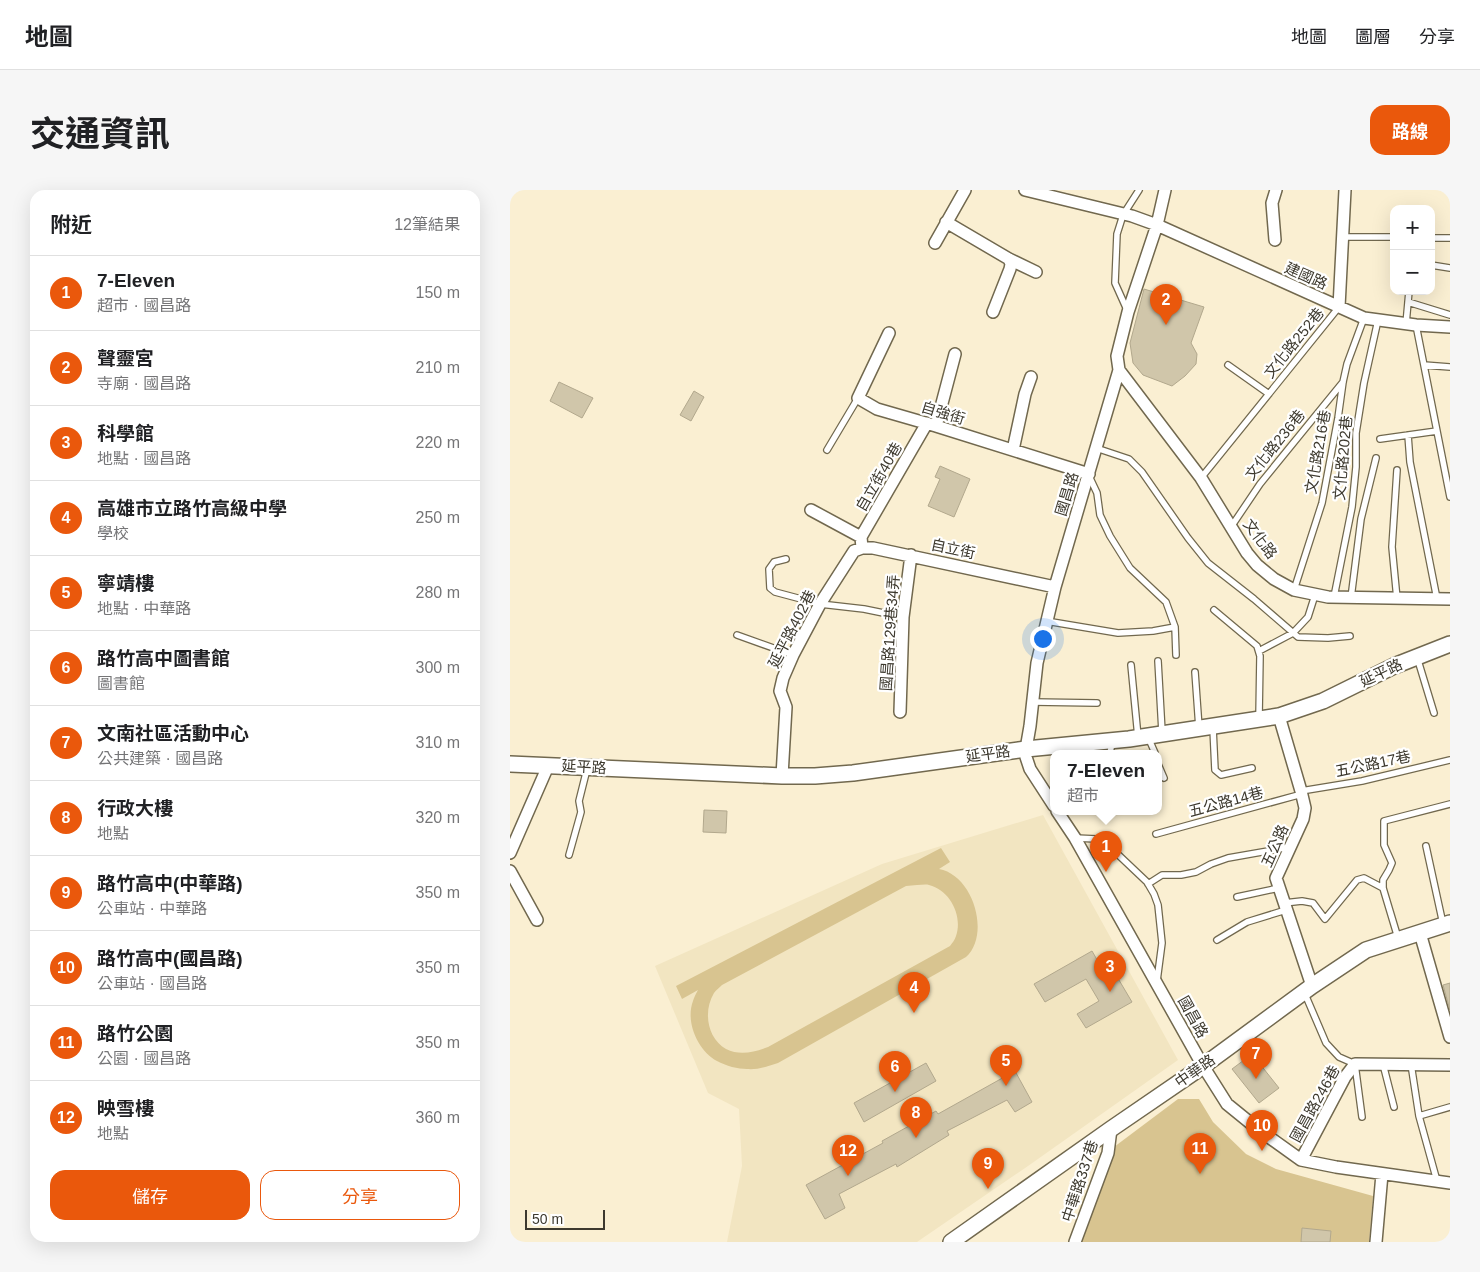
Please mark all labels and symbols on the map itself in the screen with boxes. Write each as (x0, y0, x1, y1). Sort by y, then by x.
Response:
street label: 建國路 (1282, 259, 1330, 292)
pin: 2 (1150, 284, 1182, 325)
street label: 文化路252巷 (1260, 304, 1327, 381)
street label: 自強街 (919, 398, 967, 427)
street label: 文化路236巷 (1241, 406, 1308, 483)
street label: 文化路216巷 (1302, 409, 1333, 495)
street label: 文化路202巷 (1330, 415, 1355, 501)
street label: 自立街40巷 (852, 439, 905, 514)
street label: 國昌路 (1052, 470, 1081, 518)
street label: 文化路 (1240, 516, 1281, 562)
street label: 自立街 (929, 536, 977, 562)
street label: 國昌路129巷34弄 (877, 574, 902, 692)
street label: 延平路402巷 (765, 587, 818, 671)
your location (1030, 626, 1056, 652)
street label: 延平路 (1357, 655, 1405, 690)
street label: 延平路 (964, 742, 1011, 765)
street label: 五公路17巷 (1334, 747, 1412, 780)
street label: 延平路 (561, 757, 607, 776)
street label: 五公路14巷 (1187, 783, 1265, 820)
street label: 五公路 (1258, 822, 1291, 870)
pin: 1 (1090, 831, 1122, 872)
pin: 3 (1094, 951, 1126, 992)
pin: 4 (898, 972, 930, 1013)
street label: 國昌路 (1175, 993, 1212, 1041)
pin: 7 (1240, 1038, 1272, 1079)
pin: 5 (990, 1045, 1022, 1086)
pin: 6 (879, 1051, 911, 1092)
street label: 中華路 (1171, 1051, 1218, 1090)
street label: 國昌路246巷 (1287, 1062, 1343, 1145)
pin: 8 (900, 1097, 932, 1138)
pin: 10 (1246, 1110, 1278, 1151)
pin: 11 (1184, 1133, 1216, 1174)
pin: 12 (832, 1135, 864, 1176)
street label: 中華路337巷 (1058, 1138, 1101, 1224)
pin: 9 (972, 1148, 1004, 1189)
scale bar (525, 1207, 605, 1230)

